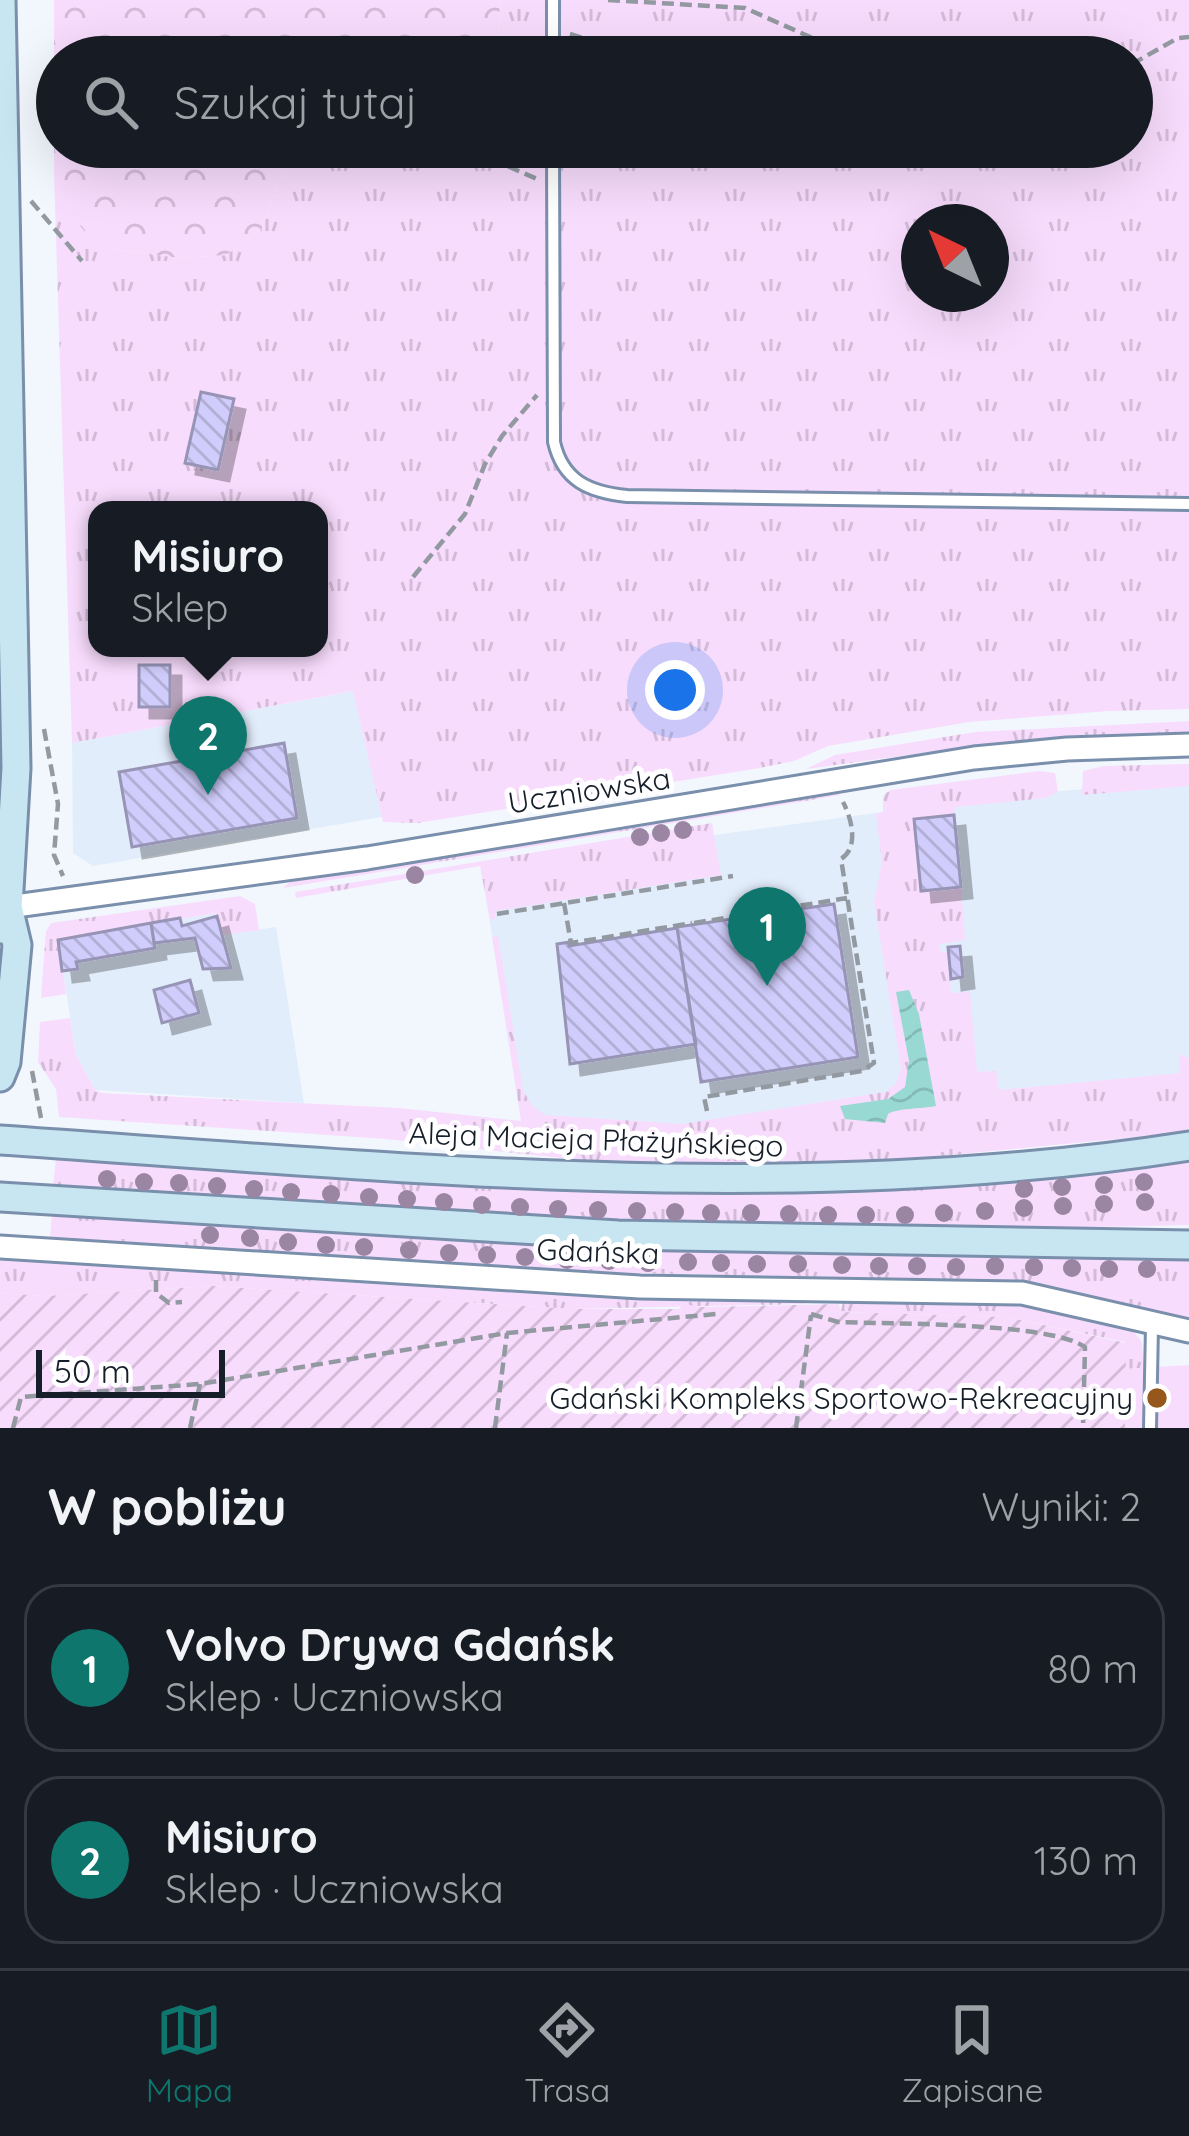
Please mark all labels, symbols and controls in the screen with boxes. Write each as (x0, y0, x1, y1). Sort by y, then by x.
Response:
search box (36, 36, 1153, 168)
icon: search (78, 69, 144, 135)
text: Szukaj tutaj (174, 74, 418, 130)
north arrow (901, 204, 1009, 312)
popup (88, 501, 328, 657)
text: Misiuro (132, 527, 284, 583)
text: Sklep (132, 583, 228, 632)
your location (645, 660, 705, 720)
pin: 2 (169, 696, 247, 795)
street label: Uczniowska (505, 758, 673, 822)
pin: 1 (728, 887, 806, 986)
street label: Aleja Macieja Płażyńskiego (408, 1113, 784, 1165)
street label: Gdańska (536, 1230, 660, 1272)
scale bar (36, 1344, 225, 1397)
text: 50 m (54, 1350, 131, 1391)
place label: Gdański Kompleks Sportowo-Rekreacyjny (550, 1379, 1133, 1417)
marker: Gdański Kompleks Sportowo-Rekreacyjny (1144, 1385, 1170, 1411)
text: W pobliżu (48, 1474, 287, 1538)
text: Wyniki: 2 (982, 1482, 1141, 1531)
text: Volvo Drywa Gdańsk (165, 1616, 615, 1672)
text: 1 (82, 1644, 98, 1693)
text: 80 m (1048, 1644, 1138, 1693)
text: Sklep · Uczniowska (165, 1672, 504, 1721)
text: Misiuro (165, 1808, 318, 1864)
text: 2 (79, 1836, 101, 1885)
text: 130 m (1034, 1836, 1138, 1885)
text: Sklep · Uczniowska (165, 1864, 504, 1913)
tab: Mapa (146, 1997, 233, 2110)
tab: Trasa (524, 1997, 610, 2110)
tab: Zapisane (902, 1997, 1043, 2110)

